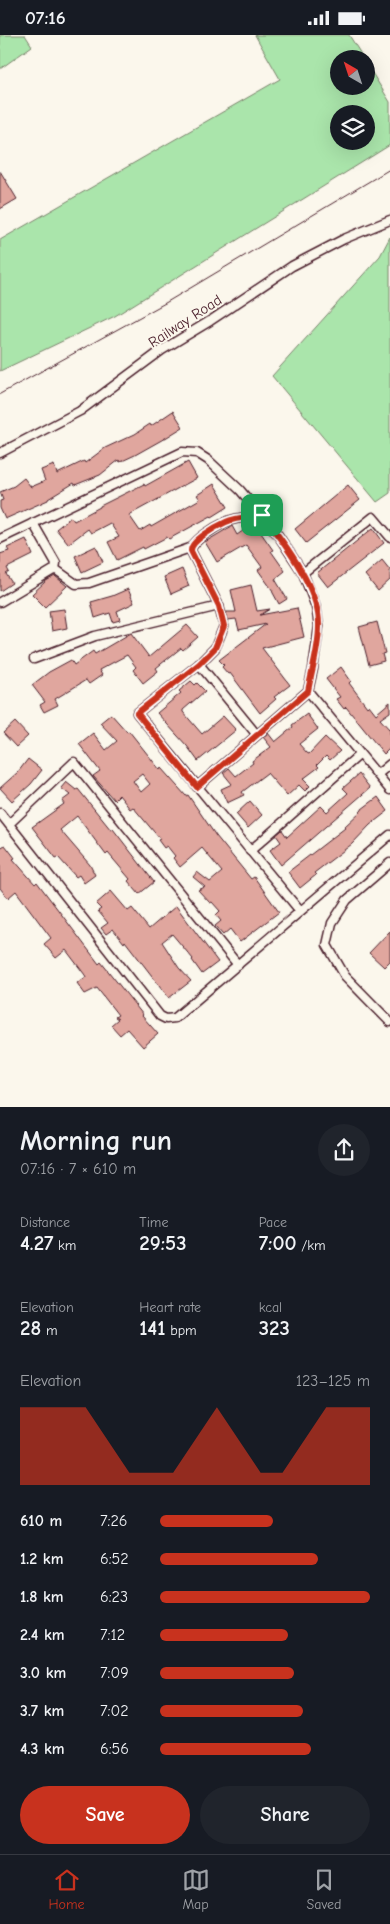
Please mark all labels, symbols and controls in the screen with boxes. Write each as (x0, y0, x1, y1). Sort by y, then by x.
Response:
text: 07:16 (25, 7, 66, 29)
north arrow (330, 50, 375, 95)
map controls (330, 50, 375, 150)
button: layers (330, 105, 375, 150)
street label: Railway Road (145, 291, 225, 351)
pin (241, 494, 283, 536)
icon: arrive (248, 501, 276, 529)
button: share (318, 1124, 370, 1176)
text: Morning run (20, 1125, 172, 1157)
text: 07:16 · 7 × 610 m (20, 1160, 136, 1178)
text: Distance (20, 1214, 70, 1231)
text: Time (139, 1214, 168, 1231)
text: Pace (259, 1214, 287, 1231)
text: 4.27 (20, 1231, 53, 1255)
text: 29:53 (139, 1231, 187, 1255)
text: 7:00 (259, 1231, 296, 1255)
text: km (53, 1237, 76, 1254)
text: /km (296, 1237, 326, 1254)
text: Elevation (20, 1299, 74, 1316)
text: Heart rate (139, 1299, 201, 1316)
text: kcal (259, 1299, 282, 1316)
text: 28 (20, 1316, 41, 1340)
text: 141 (139, 1316, 165, 1340)
text: 323 (259, 1316, 290, 1340)
text: m (41, 1322, 57, 1339)
text: bpm (165, 1322, 197, 1339)
text: Elevation (20, 1372, 81, 1390)
text: 123–125 m (296, 1372, 370, 1390)
text: 610 m (20, 1512, 62, 1530)
text: 7:26 (100, 1512, 128, 1530)
text: 1.2 km (20, 1550, 63, 1568)
text: 6:52 (100, 1550, 129, 1568)
text: 1.8 km (20, 1588, 64, 1606)
text: 6:23 (100, 1588, 128, 1606)
text: 2.4 km (20, 1626, 65, 1644)
text: 7:12 (100, 1626, 125, 1644)
text: 3.0 km (20, 1664, 66, 1682)
text: 7:09 (100, 1664, 129, 1682)
text: 3.7 km (20, 1702, 64, 1720)
text: 7:02 (100, 1702, 129, 1720)
text: 4.3 km (20, 1740, 65, 1758)
text: 6:56 (100, 1740, 129, 1758)
button: Save (20, 1786, 190, 1844)
button: Share (200, 1786, 370, 1844)
tab: Home (48, 1866, 85, 1913)
tab: Map (182, 1866, 210, 1913)
tab: Saved (307, 1866, 342, 1913)

